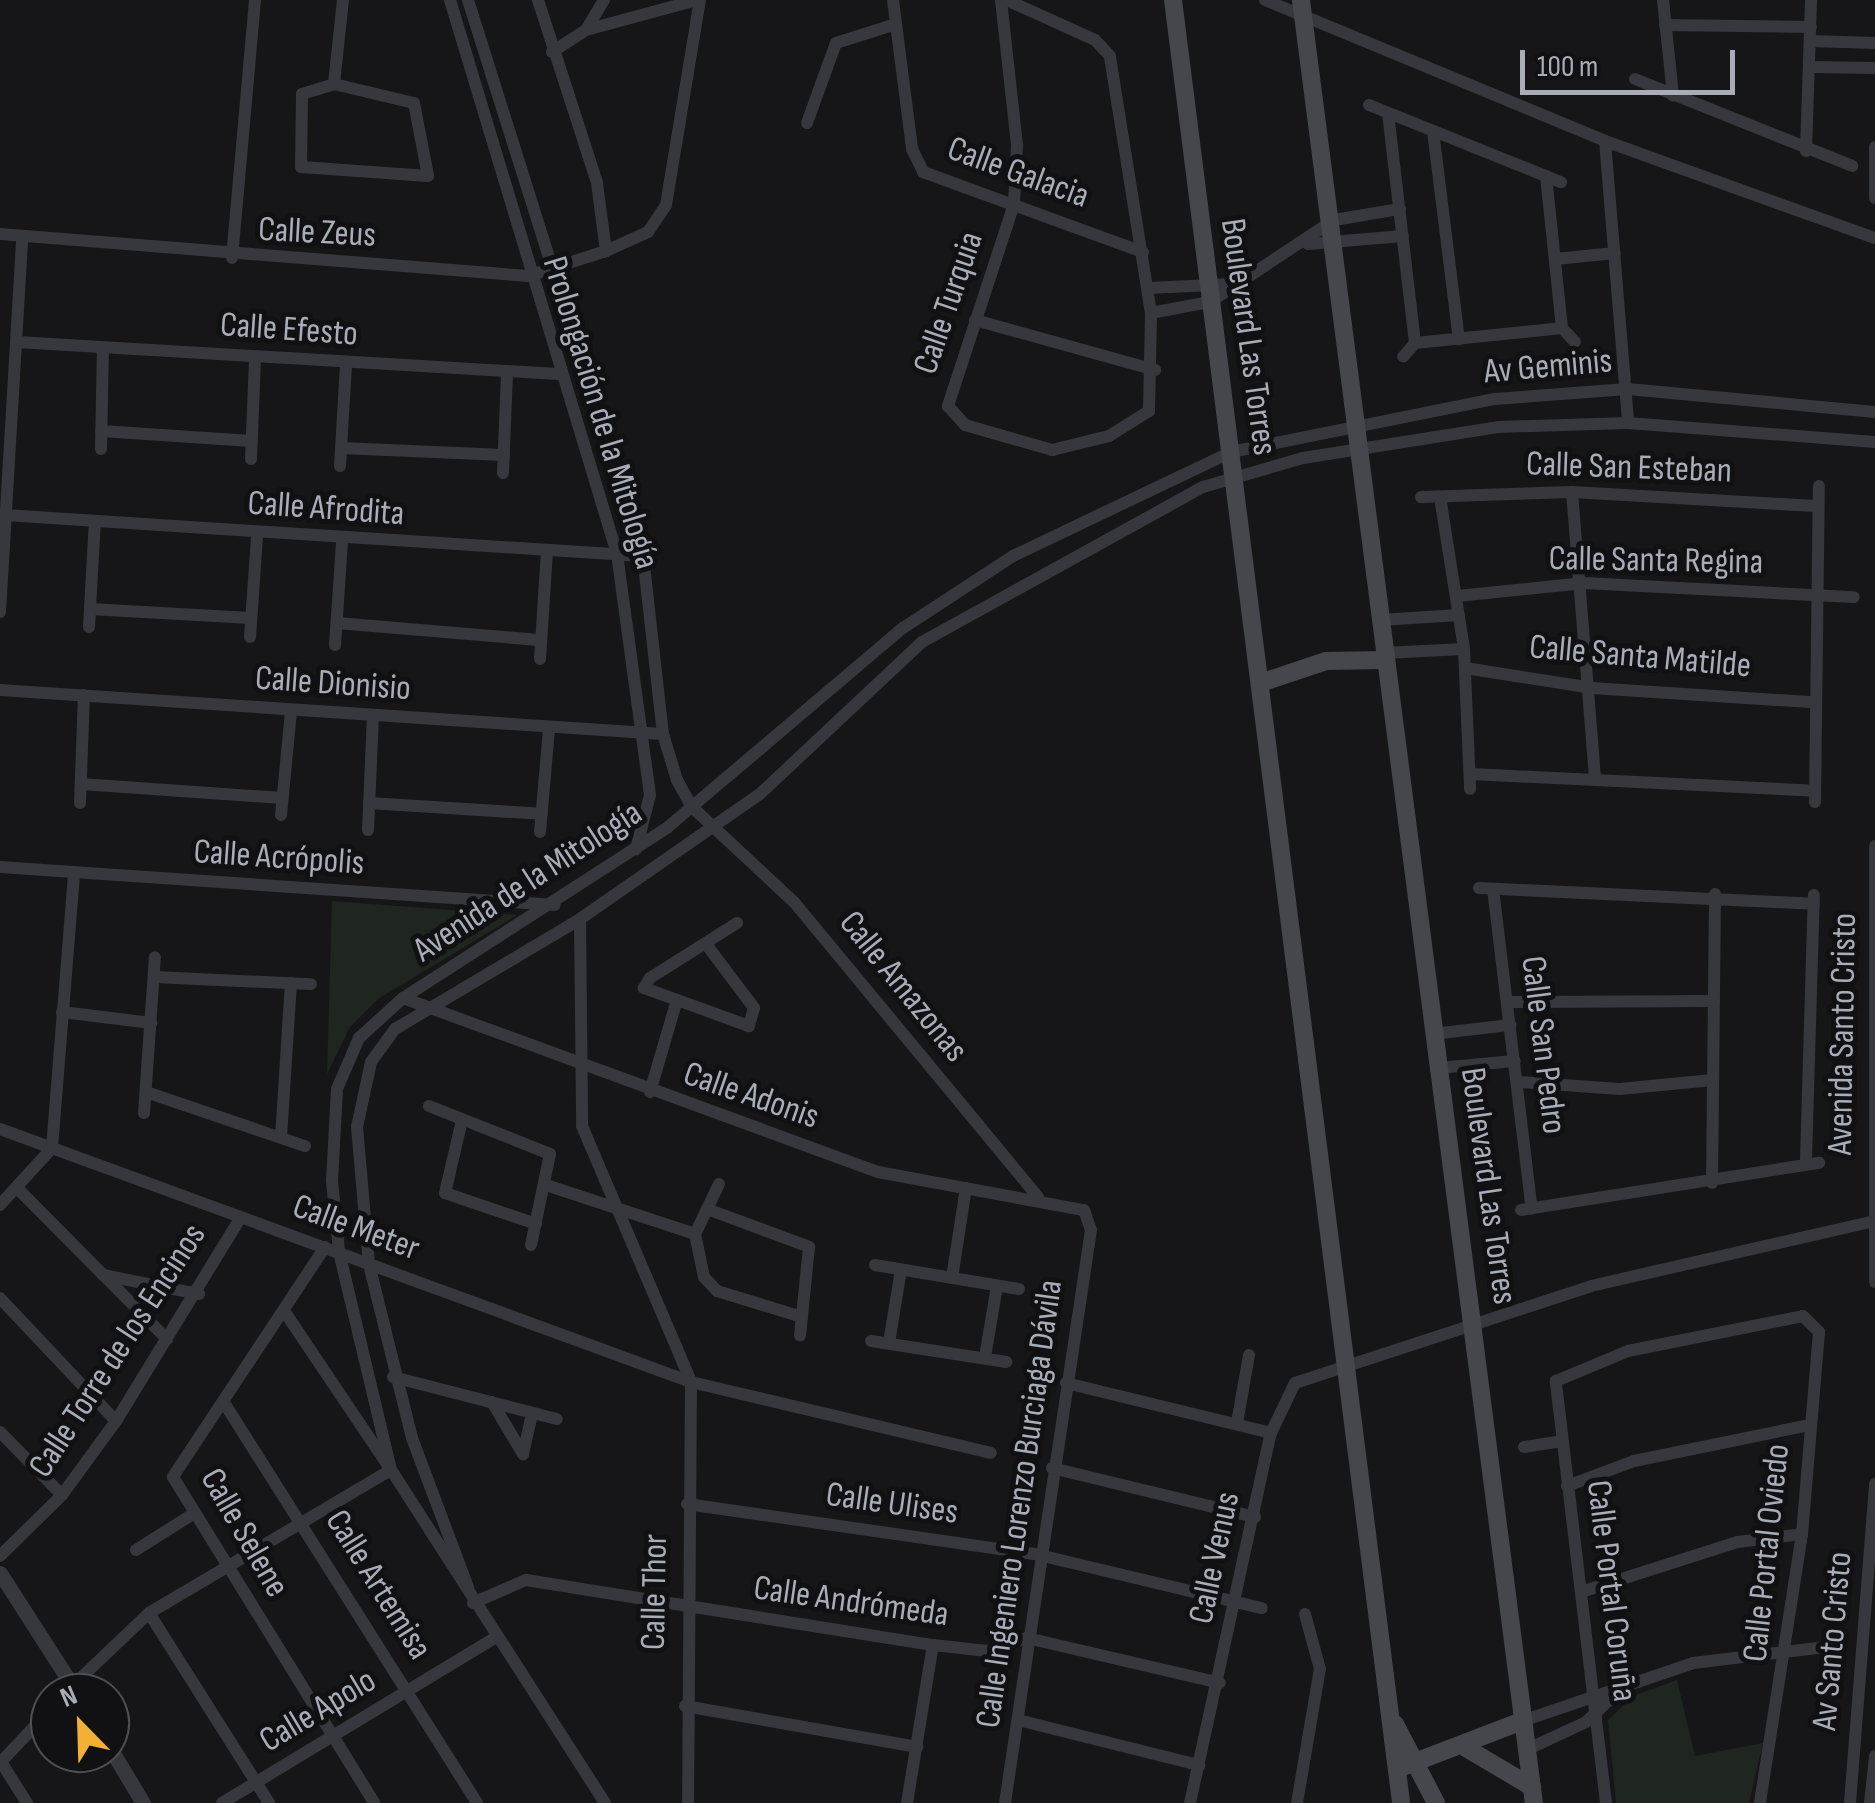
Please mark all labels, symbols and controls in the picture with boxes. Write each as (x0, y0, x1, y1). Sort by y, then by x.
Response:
scale bar (1525, 30, 1740, 92)
text: 100 m (1537, 49, 1598, 85)
street label: Calle Galacia (942, 128, 1094, 218)
street label: Calle Zeus (257, 209, 377, 257)
street label: Boulevard Las Torres (1211, 216, 1285, 458)
street label: Calle Turquia (905, 226, 993, 380)
street label: Prolongación de la Mitología (533, 252, 667, 574)
street label: Calle Efesto (219, 304, 359, 356)
street label: Av Geminis (1482, 340, 1614, 394)
street label: Calle San Esteban (1525, 443, 1733, 493)
street label: Calle Afrodita (246, 483, 406, 535)
street label: Calle Santa Regina (1548, 538, 1764, 584)
street label: Calle Santa Matilde (1527, 626, 1753, 688)
street label: Calle Dionisio (254, 658, 412, 710)
street label: Avenida de la Mitología (406, 793, 650, 971)
street label: Calle Acrópolis (192, 831, 366, 885)
street label: Calle Amazonas (829, 903, 977, 1071)
street label: Avenida Santo Cristo (1820, 913, 1866, 1155)
street label: Calle San Pedro (1511, 954, 1575, 1136)
street label: Calle Adonis (678, 1053, 824, 1139)
street label: Boulevard Las Torres (1451, 1065, 1525, 1307)
street label: Calle Meter (287, 1186, 425, 1270)
street label: Calle Torre de los Encinos (20, 1216, 216, 1486)
street label: Calle Ingeniero Lorenzo Burciaga Dávila (968, 1277, 1072, 1731)
street label: Calle Portal Oviedo (1735, 1442, 1799, 1664)
street label: Calle Selene (191, 1461, 297, 1605)
street label: Calle Ulises (823, 1474, 961, 1534)
street label: Calle Portal Coruña (1577, 1478, 1645, 1704)
street label: Calle Venus (1181, 1488, 1249, 1628)
street label: Calle Artemisa (316, 1503, 440, 1667)
street label: Calle Thor (633, 1534, 677, 1650)
street label: Av Santo Cristo (1804, 1550, 1862, 1732)
street label: Calle Andrómeda (751, 1568, 951, 1636)
street label: Calle Apolo (252, 1660, 384, 1762)
north arrow (30, 1673, 130, 1773)
text: N (56, 1679, 82, 1715)

